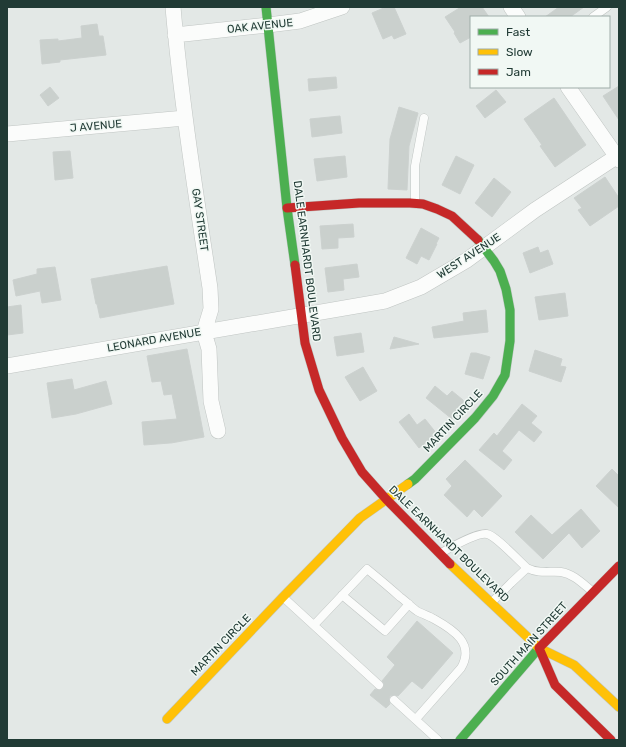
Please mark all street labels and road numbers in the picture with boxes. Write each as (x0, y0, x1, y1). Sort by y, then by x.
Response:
street label: OAK AVENUE (226, 16, 294, 36)
street label: J AVENUE (69, 117, 123, 135)
street label: DALE EARNHARDT BOULEVARD (291, 180, 323, 342)
street label: GAY STREET (189, 188, 211, 253)
street label: WEST AVENUE (435, 230, 504, 281)
street label: LEONARD AVENUE (106, 325, 202, 355)
street label: MARTIN CIRCLE (421, 387, 485, 455)
street label: DALE EARNHARDT BOULEVARD (386, 483, 512, 605)
street label: SOUTH MAIN STREET (488, 599, 571, 689)
street label: MARTIN CIRCLE (188, 611, 254, 679)

